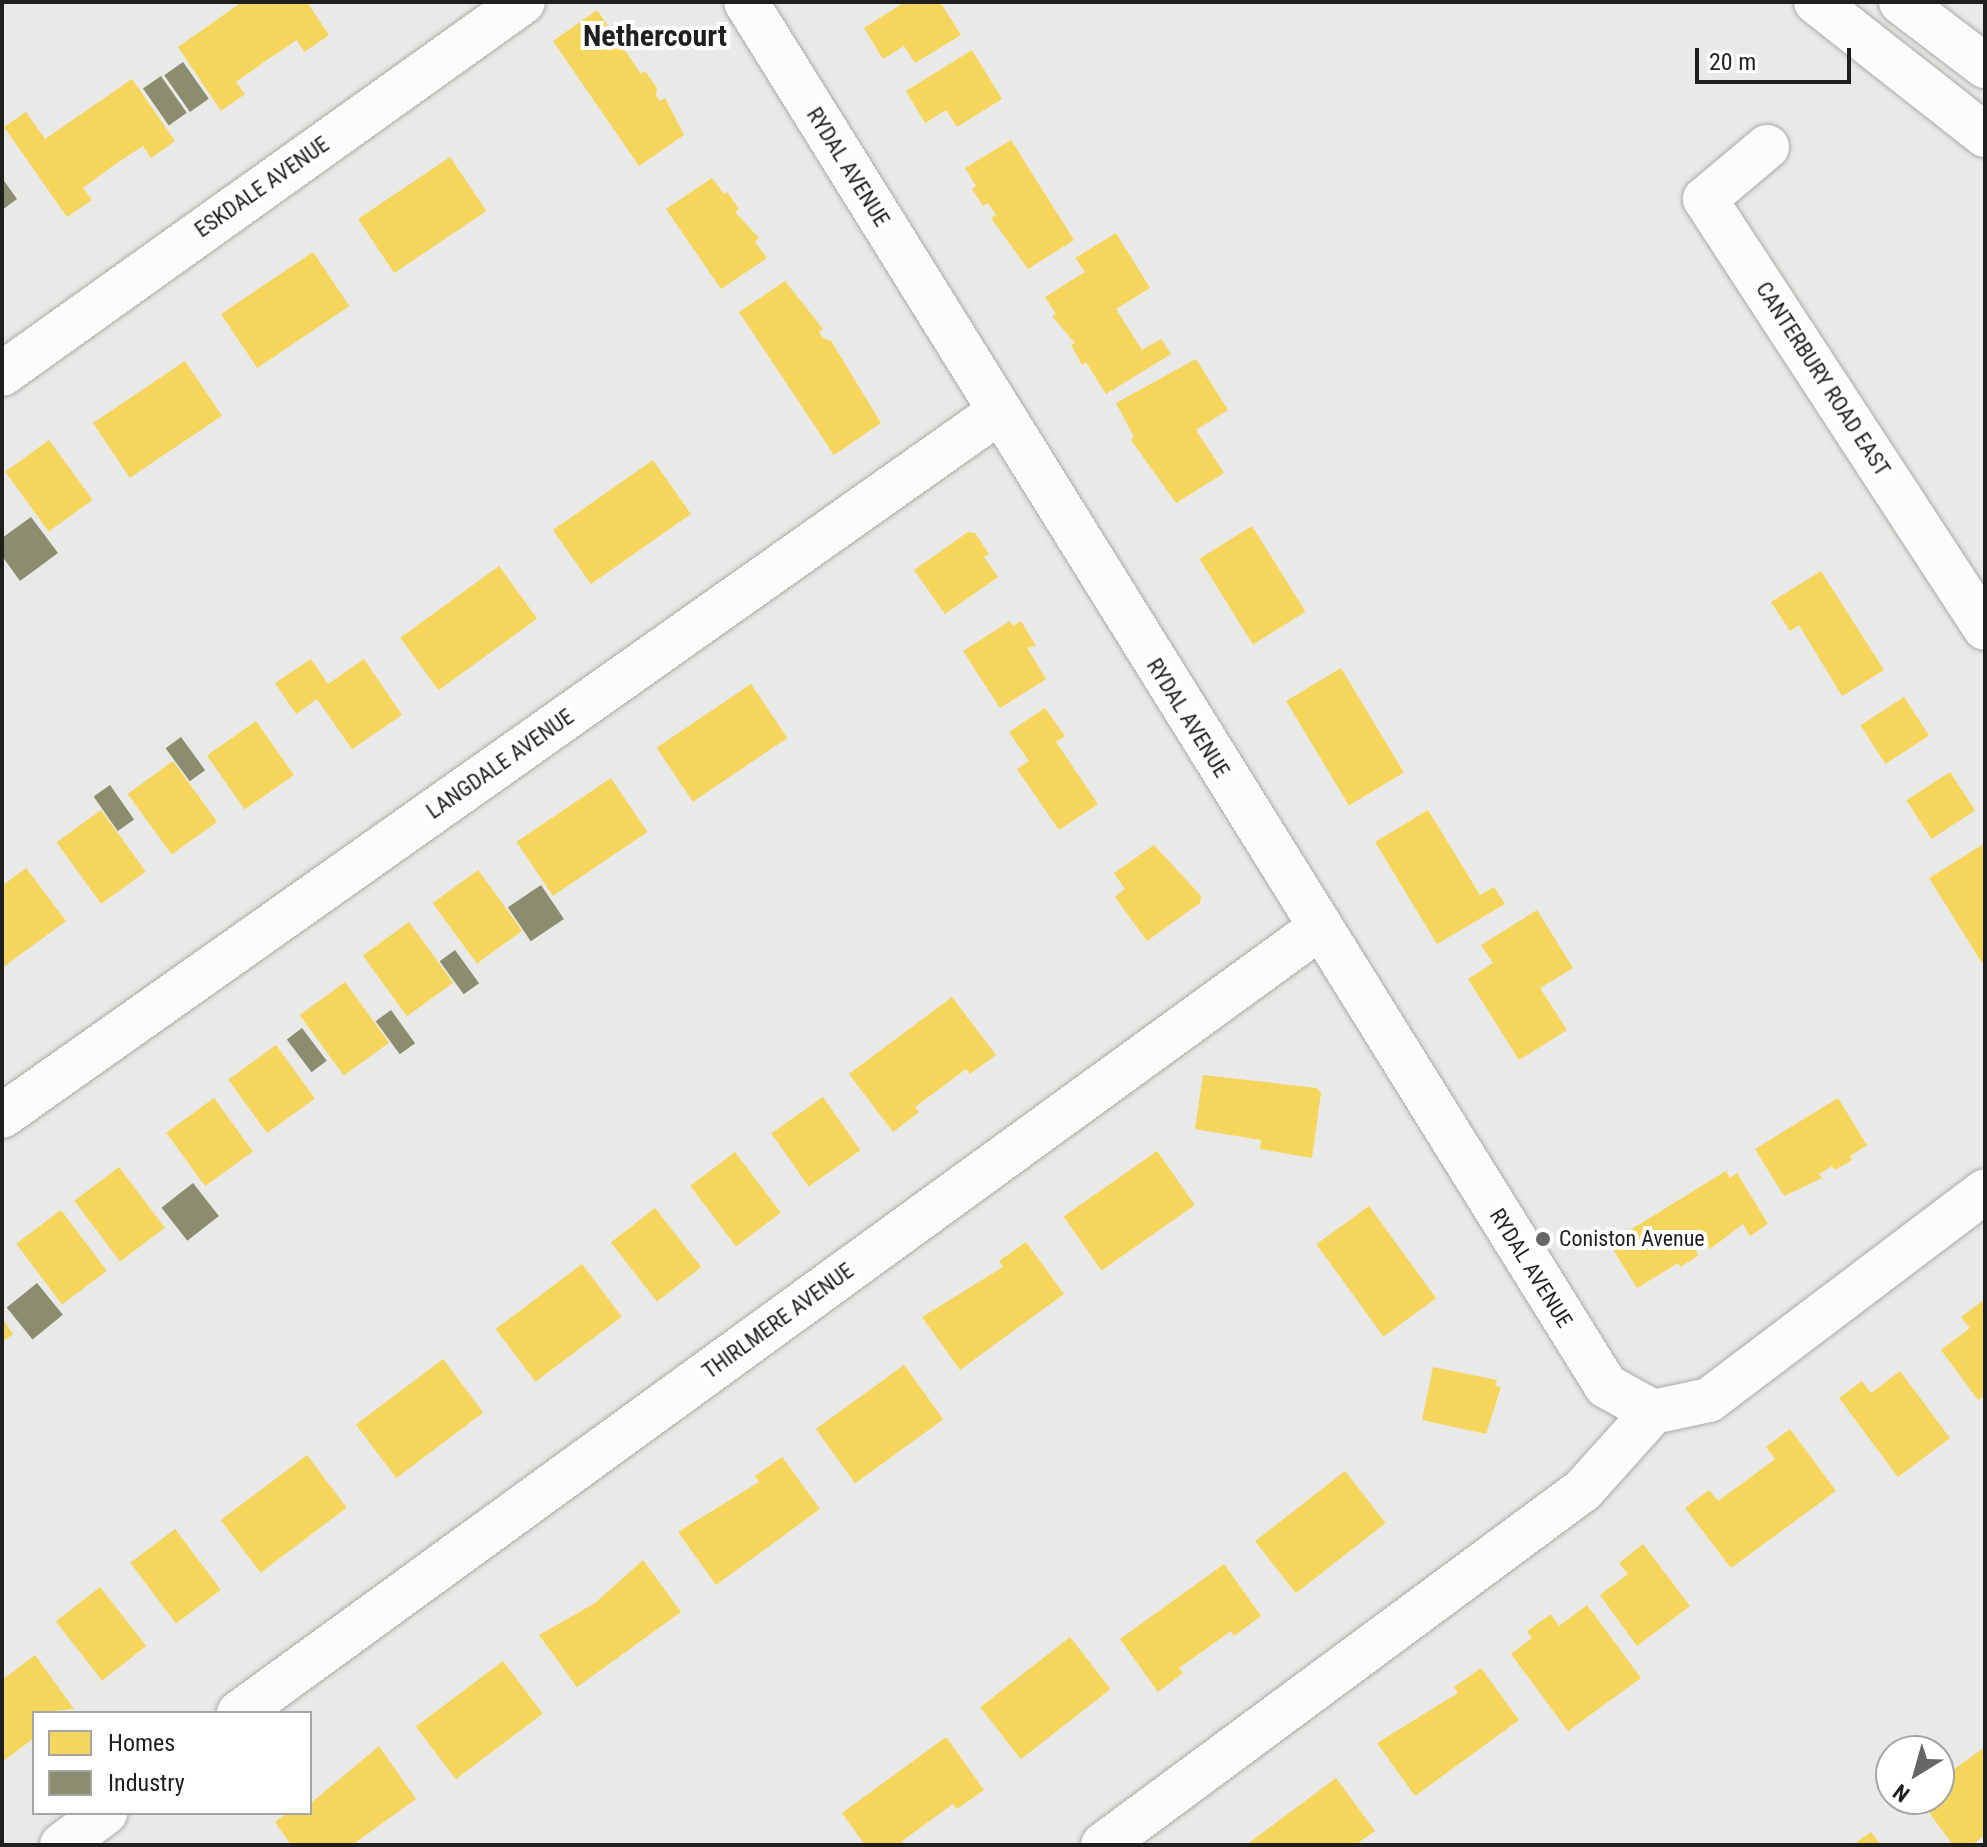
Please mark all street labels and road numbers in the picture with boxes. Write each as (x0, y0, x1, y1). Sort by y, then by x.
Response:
street label: RYDAL AVENUE (801, 103, 895, 231)
street label: ESKDALE AVENUE (190, 131, 334, 243)
street label: CANTERBURY ROAD EAST (1750, 277, 1896, 481)
street label: RYDAL AVENUE (1141, 654, 1235, 782)
street label: LANGDALE AVENUE (421, 703, 579, 825)
street label: RYDAL AVENUE (1484, 1204, 1578, 1332)
street label: THIRLMERE AVENUE (697, 1257, 859, 1385)

